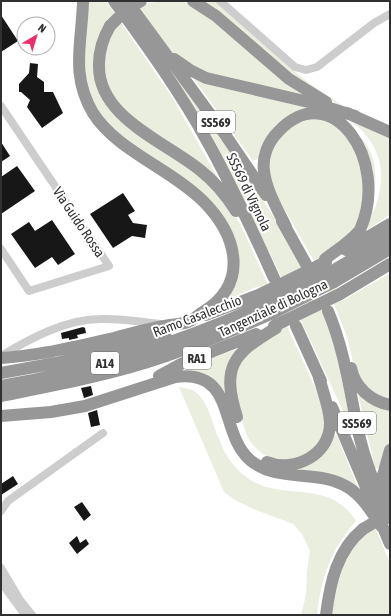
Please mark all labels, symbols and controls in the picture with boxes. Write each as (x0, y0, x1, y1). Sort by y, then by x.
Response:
north arrow (16, 16, 56, 56)
text: N (36, 21, 48, 35)
road number: SS569 (197, 111, 235, 133)
street label: SS569 di Vignola (223, 150, 275, 234)
street label: Via Guido Rossa (50, 184, 108, 260)
street label: Tangenziale di Bologna (216, 276, 330, 340)
street label: Ramo Casalecchio (151, 292, 243, 340)
road number: RA1 (183, 347, 211, 369)
road number: A14 (91, 352, 119, 374)
road number: SS569 (338, 412, 376, 434)

